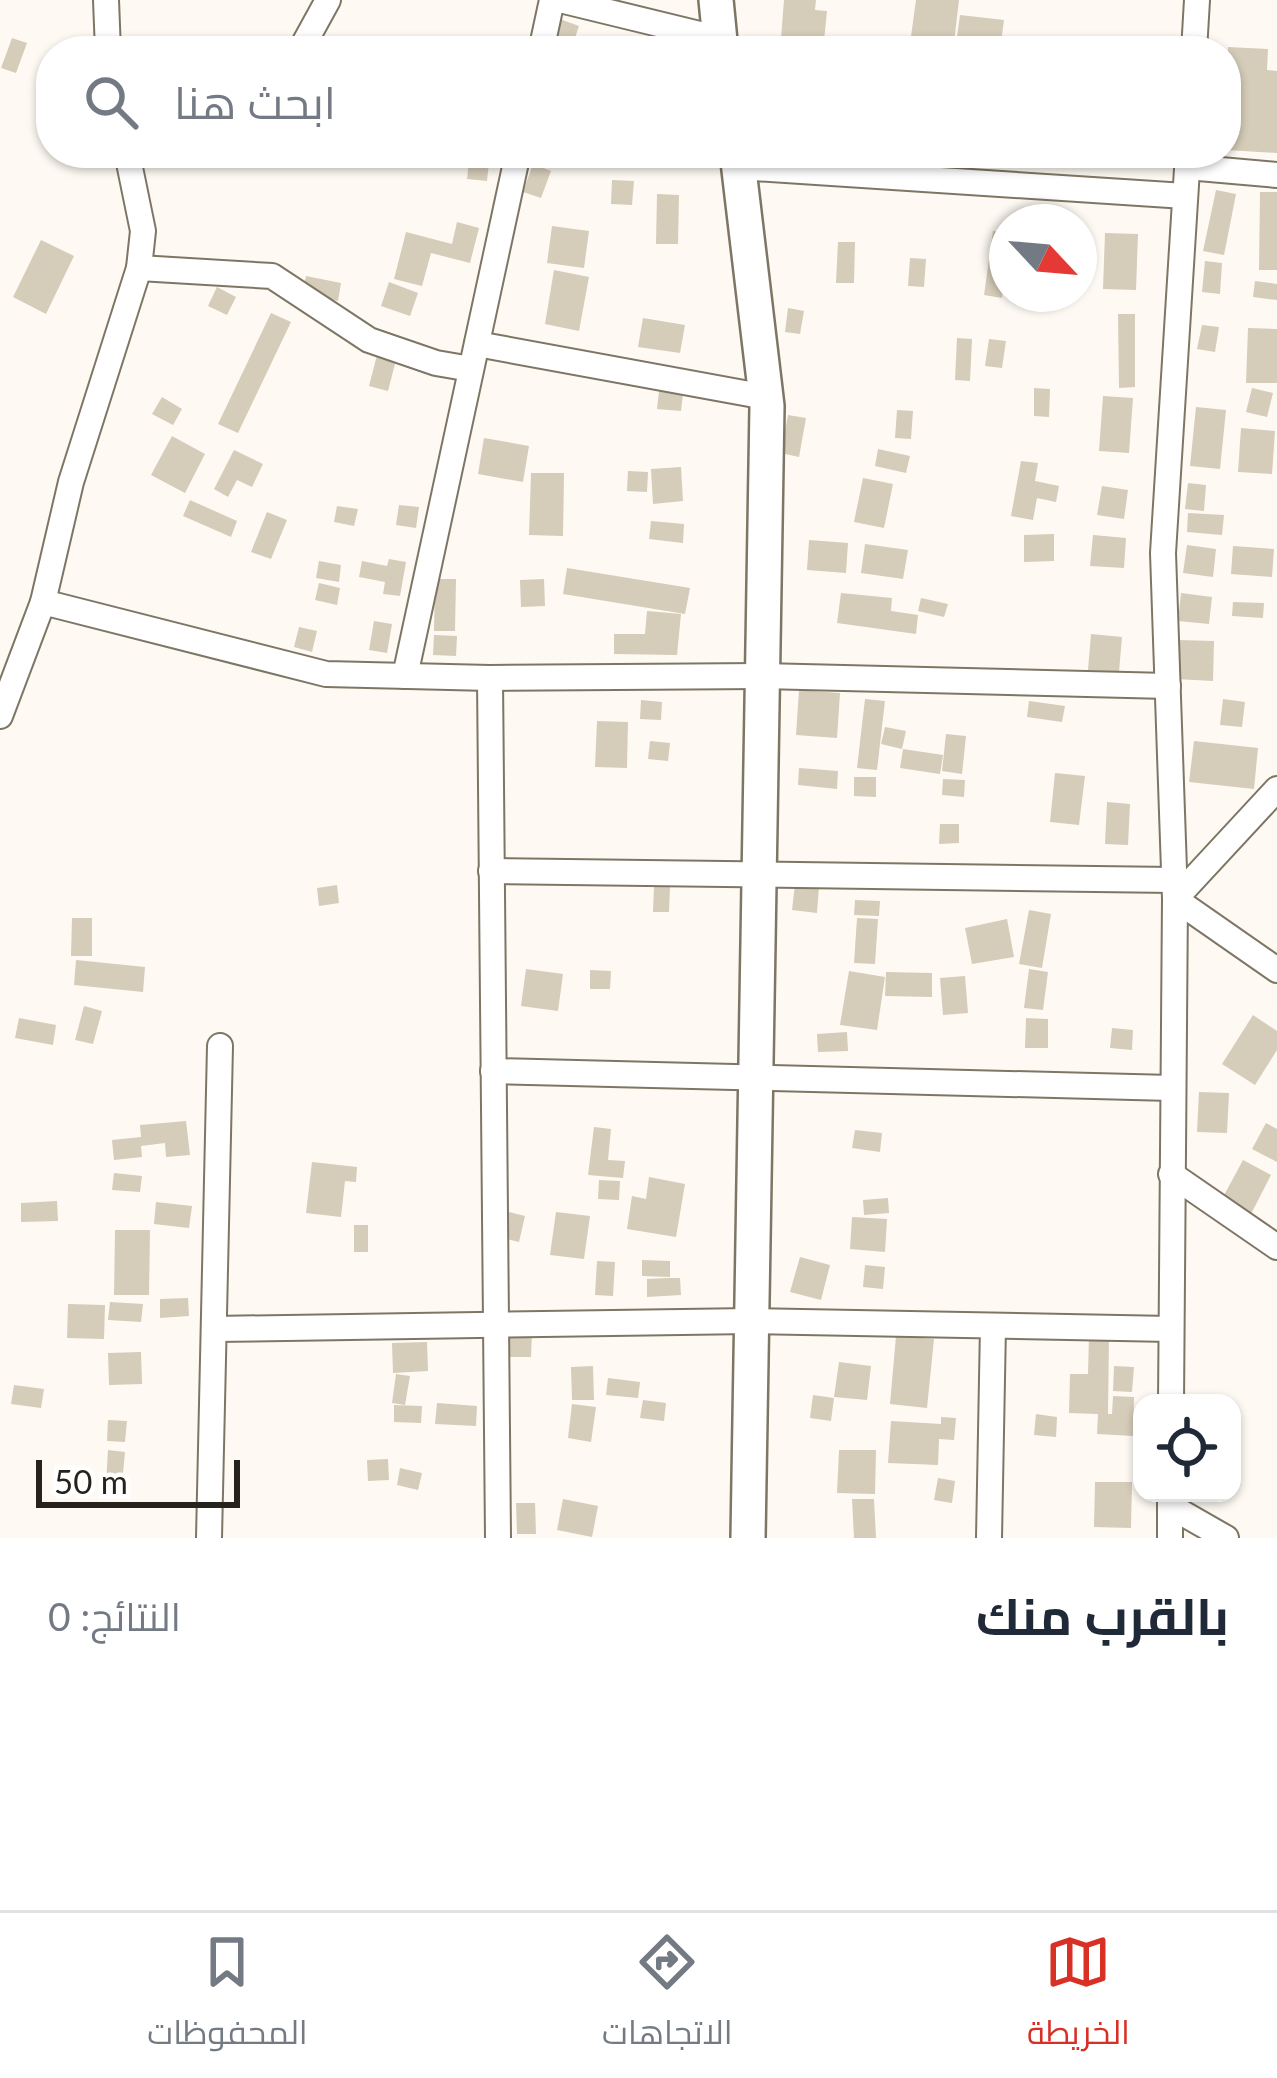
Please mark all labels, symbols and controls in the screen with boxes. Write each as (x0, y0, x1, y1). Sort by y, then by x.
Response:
search box (36, 36, 1241, 168)
icon: search (78, 69, 144, 135)
text: ابحث هنا (174, 75, 336, 129)
north arrow (989, 204, 1097, 312)
map controls (1133, 1394, 1241, 1502)
button: locate (1133, 1394, 1241, 1502)
scale bar (36, 1454, 240, 1507)
text: 50 m (54, 1461, 128, 1501)
text: بالقرب منك (976, 1585, 1229, 1646)
text: النتائج: 0 (48, 1593, 181, 1639)
tab: المحفوظات (147, 1929, 308, 2063)
tab: الاتجاهات (602, 1929, 733, 2063)
tab: الخريطة (1027, 1929, 1130, 2063)

